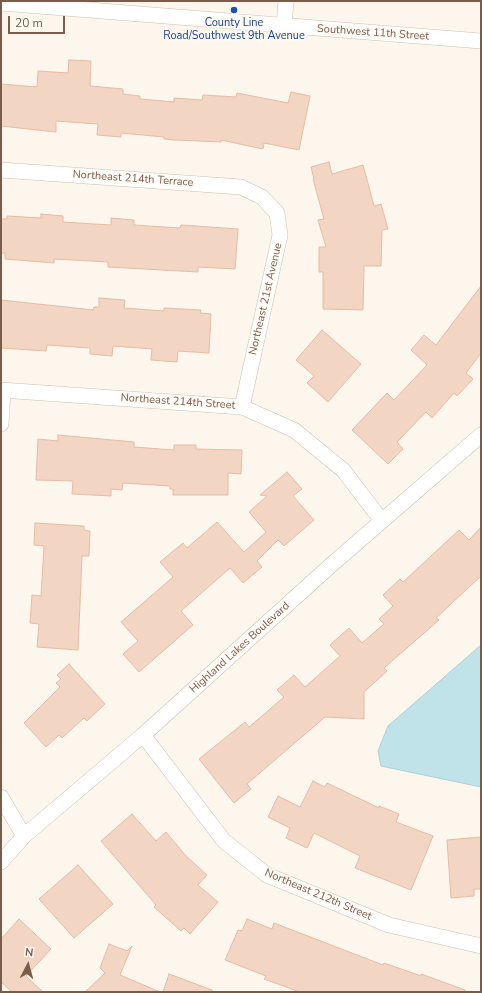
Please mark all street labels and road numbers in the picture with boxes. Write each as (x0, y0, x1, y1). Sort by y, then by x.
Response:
street label: Southwest 11th Street (317, 23, 429, 43)
street label: Northeast 214th Terrace (72, 168, 194, 190)
street label: Northeast 21st Avenue (247, 242, 285, 356)
street label: Northeast 214th Street (120, 391, 236, 413)
street label: Highland Lakes Boulevard (187, 600, 293, 696)
street label: Northeast 212th Street (263, 866, 373, 924)

